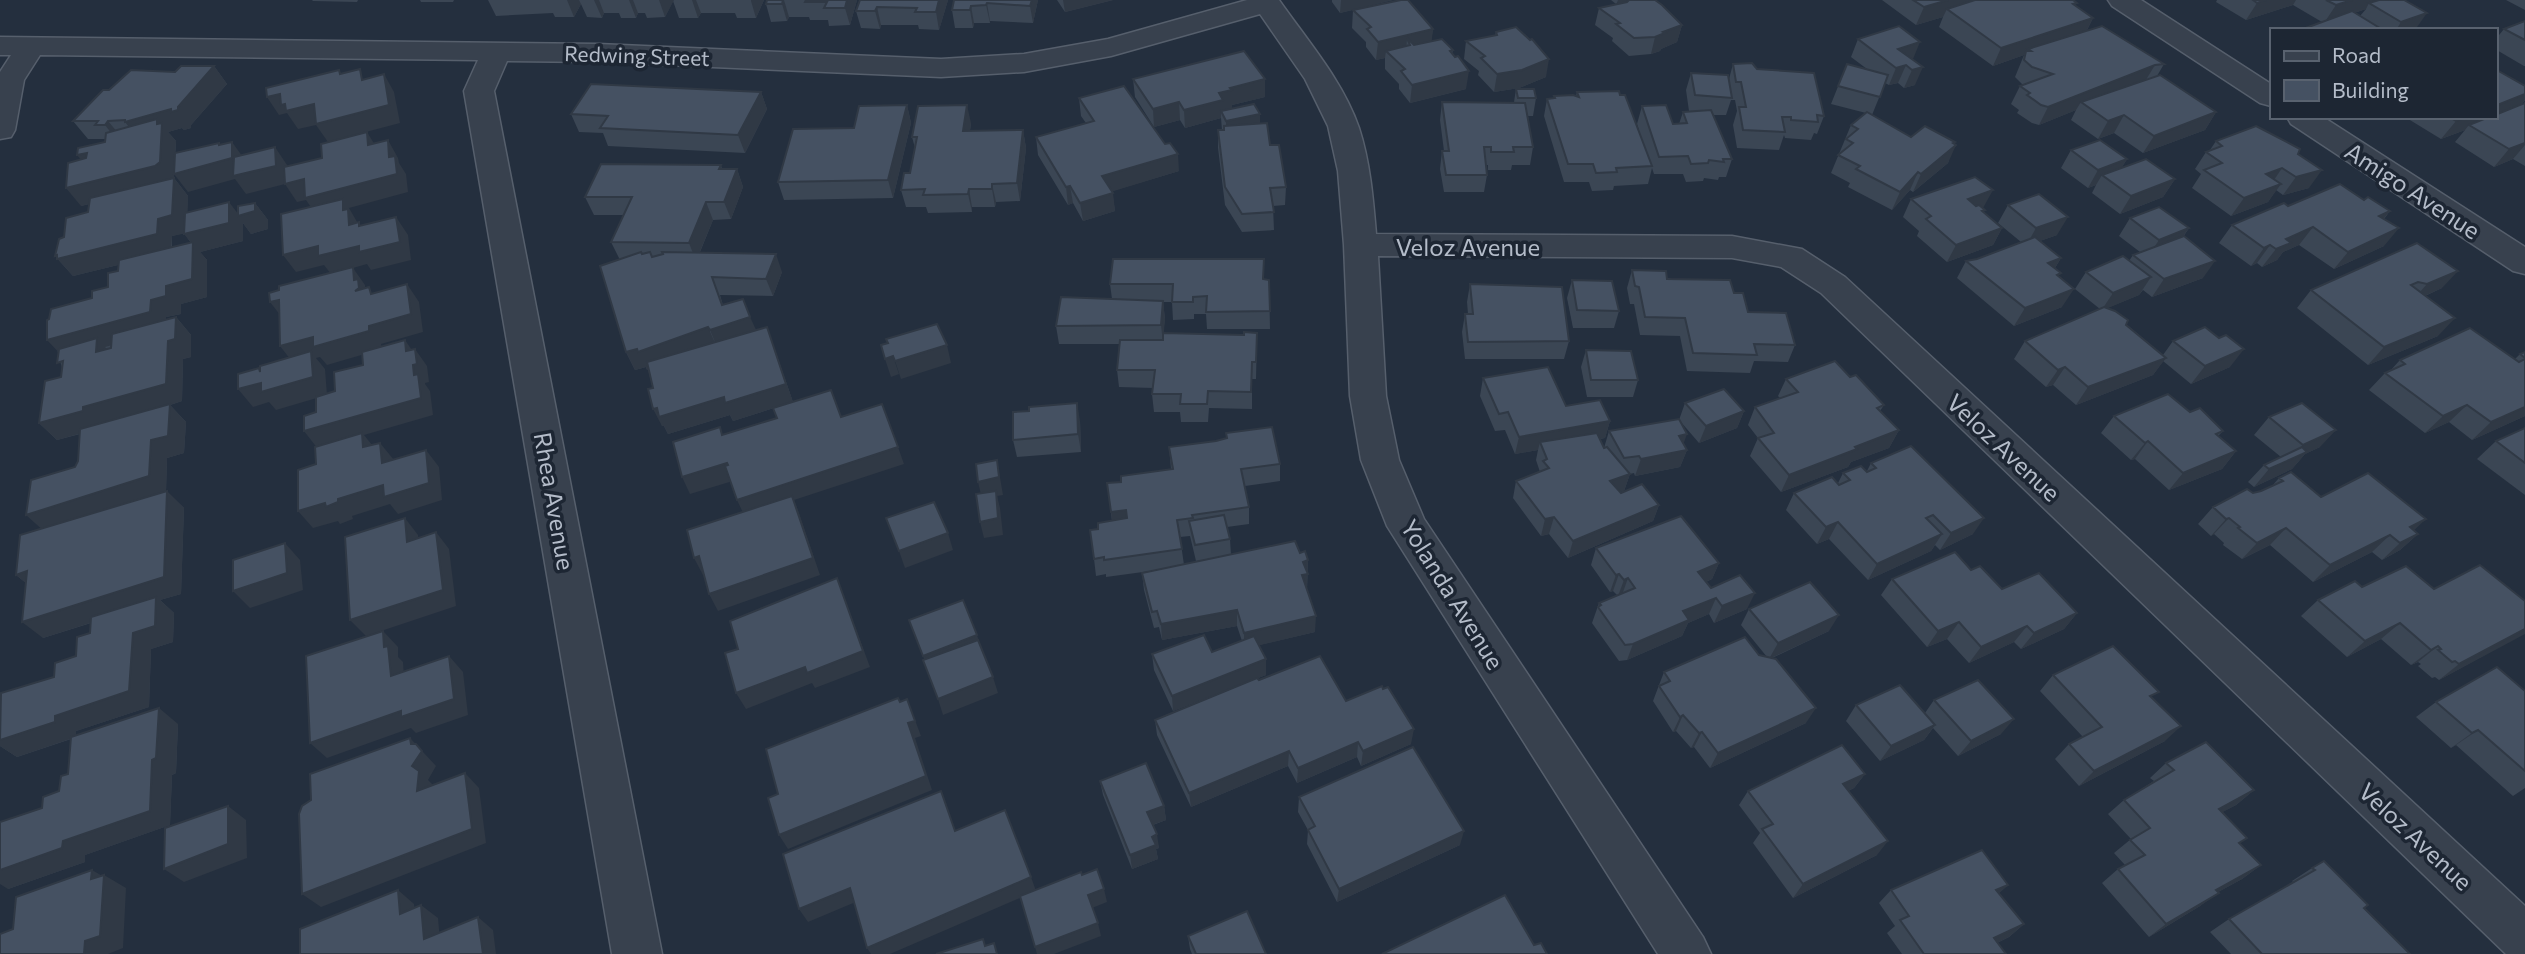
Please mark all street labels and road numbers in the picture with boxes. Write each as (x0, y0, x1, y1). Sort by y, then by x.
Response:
street label: Redwing Street (564, 40, 710, 70)
street label: Amigo Avenue (2340, 136, 2486, 244)
street label: Veloz Avenue (1396, 232, 1540, 261)
street label: Veloz Avenue (1941, 387, 2067, 507)
street label: Rhea Avenue (529, 430, 581, 572)
street label: Yolanda Avenue (1395, 514, 1511, 674)
street label: Veloz Avenue (2353, 776, 2479, 896)

